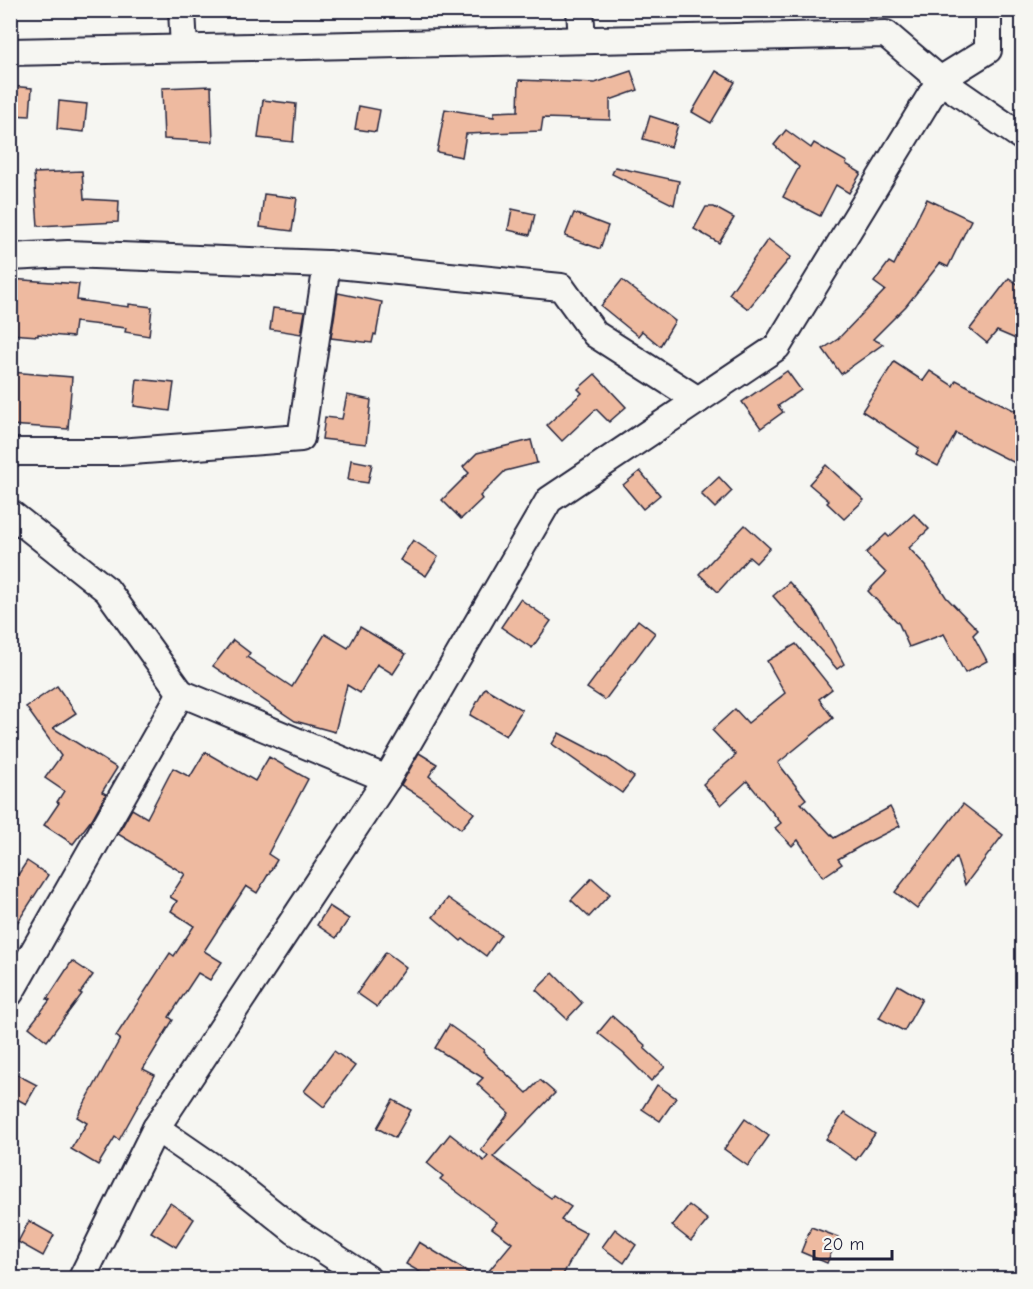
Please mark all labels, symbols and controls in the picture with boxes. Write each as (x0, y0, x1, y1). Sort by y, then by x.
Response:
scale bar (814, 1223, 892, 1261)
text: 20 m (823, 1234, 864, 1255)

